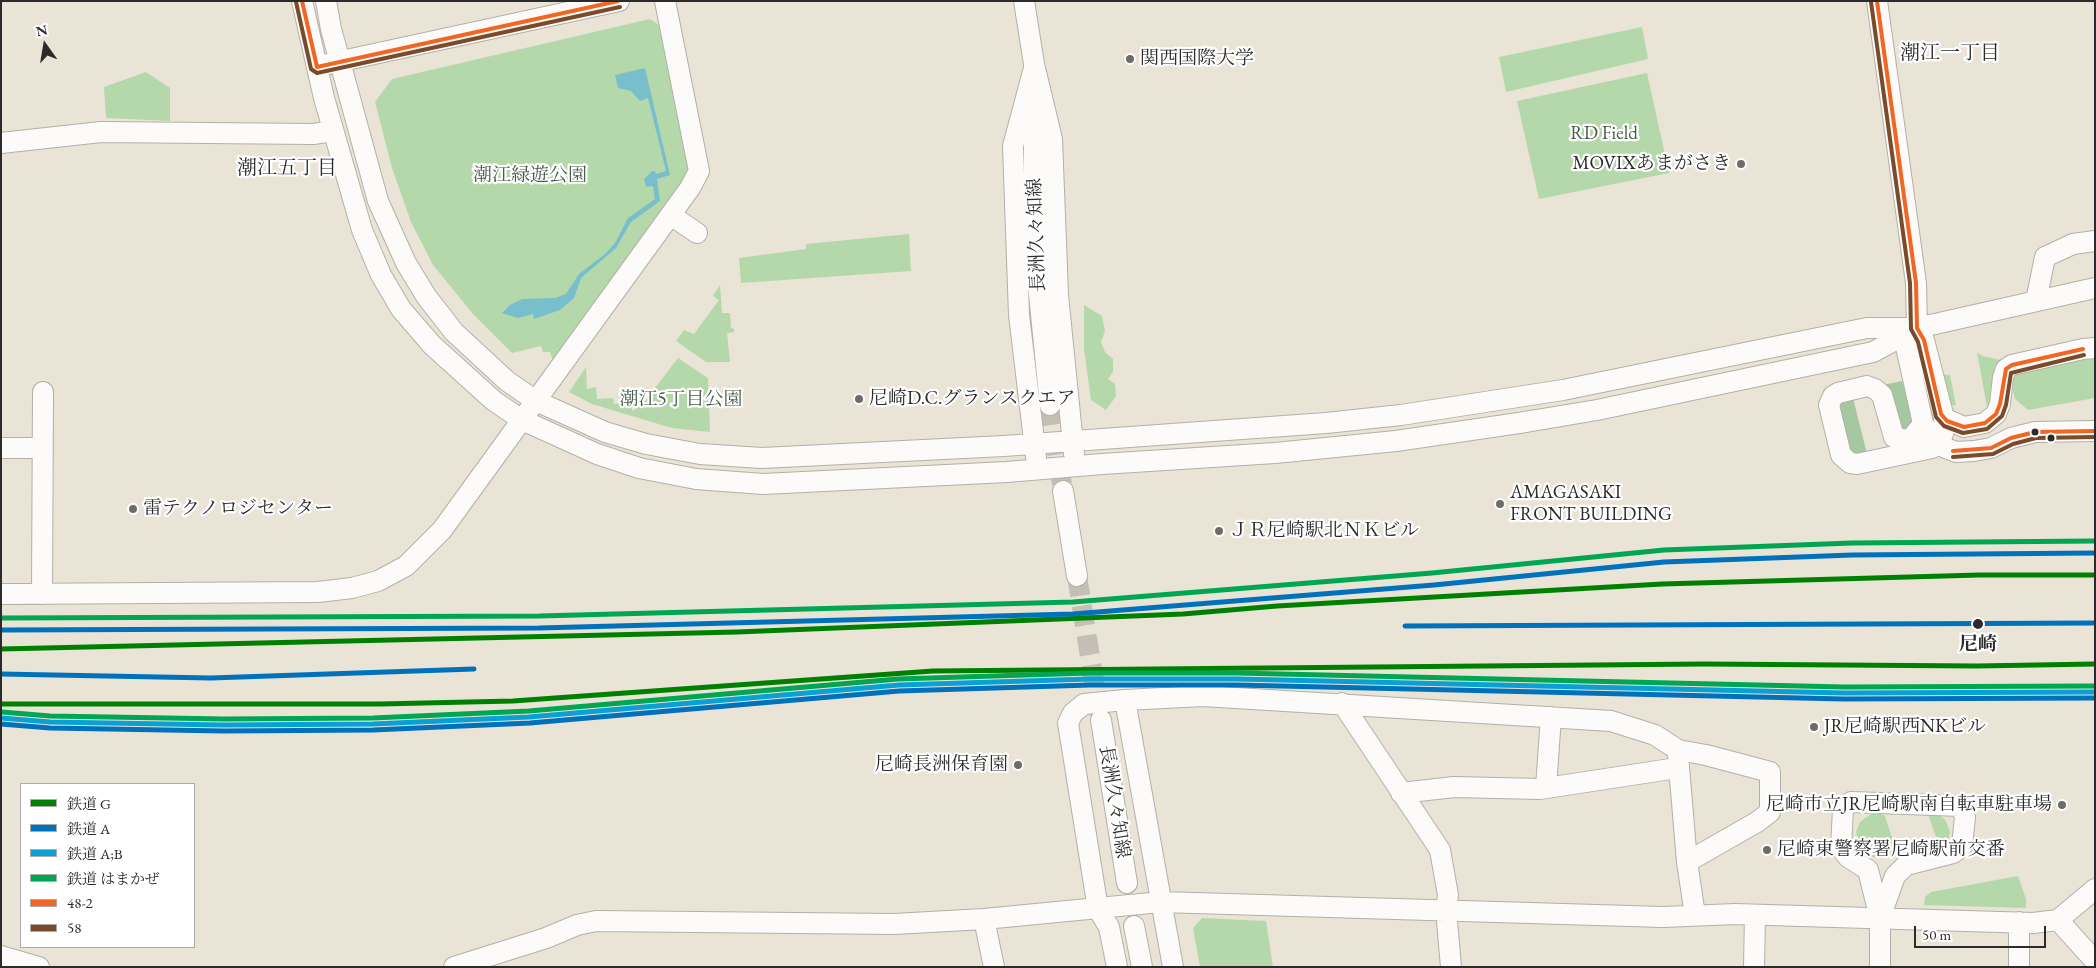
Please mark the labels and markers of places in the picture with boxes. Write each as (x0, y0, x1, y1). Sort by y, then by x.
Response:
place label: 関西国際大学 (1140, 48, 1254, 70)
marker: 関西国際大学 (1124, 53, 1136, 65)
place label: MOVIXあまがさき (1572, 153, 1731, 175)
marker: MOVIXあまがさき (1735, 158, 1747, 170)
place label: 尼崎D.C.グランスクエア (869, 388, 1075, 410)
marker: 尼崎D.C.グランスクエア (853, 393, 865, 405)
unlabelled marker (2030, 427, 2040, 437)
unlabelled marker (2046, 433, 2056, 443)
place label: AMAGASAKI FRONT BUILDING (1510, 482, 1672, 526)
place label: 雷テクノロジセンター (143, 498, 333, 520)
marker: AMAGASAKI FRONT BUILDING (1494, 498, 1506, 510)
marker: 雷テクノロジセンター (127, 503, 139, 515)
place label: ＪＲ尼崎駅北ＮＫビル (1229, 520, 1419, 542)
marker: ＪＲ尼崎駅北ＮＫビル (1213, 525, 1225, 537)
marker: 尼崎 (1971, 617, 1985, 631)
place label: 尼崎 (1959, 634, 1997, 656)
place label: JR尼崎駅西NKビル (1824, 716, 1986, 738)
marker: JR尼崎駅西NKビル (1808, 721, 1820, 733)
place label: 尼崎長洲保育園 (875, 754, 1008, 776)
marker: 尼崎長洲保育園 (1012, 759, 1024, 771)
place label: 尼崎市立JR尼崎駅南自転車駐車場 (1766, 794, 2052, 816)
marker: 尼崎市立JR尼崎駅南自転車駐車場 (2056, 799, 2068, 811)
place label: 尼崎東警察署尼崎駅前交番 (1777, 839, 2005, 861)
marker: 尼崎東警察署尼崎駅前交番 (1761, 844, 1773, 856)

